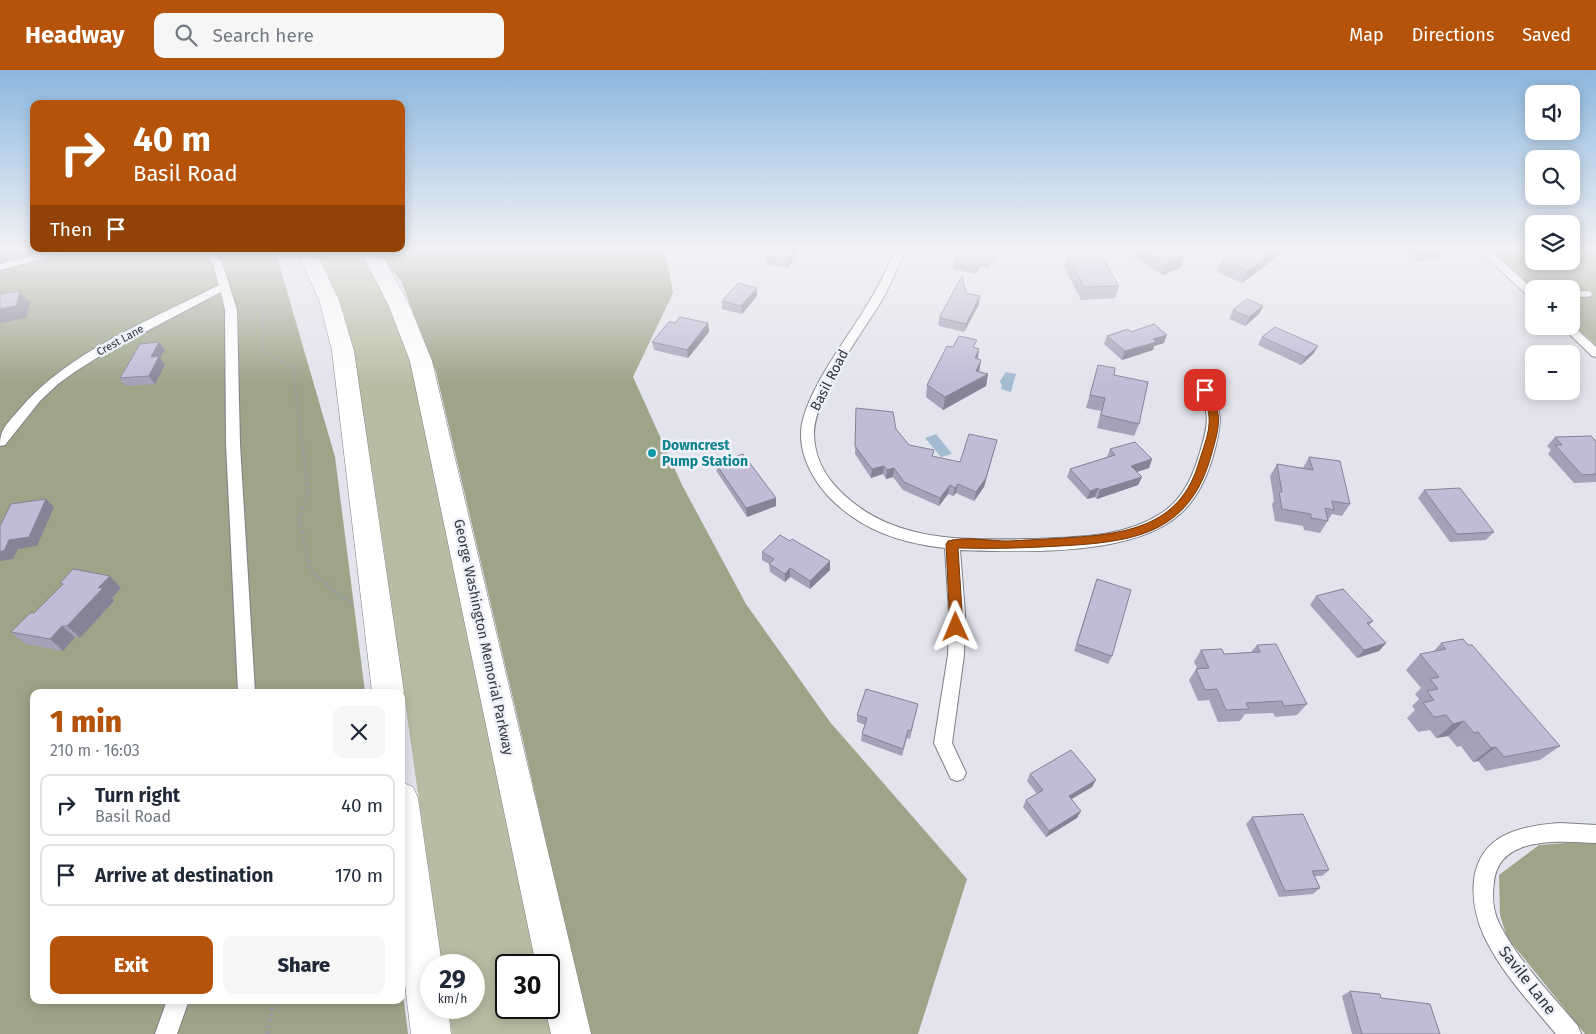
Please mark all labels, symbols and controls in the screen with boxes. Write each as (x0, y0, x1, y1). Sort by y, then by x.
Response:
search box (154, 13, 504, 58)
text: Headway (25, 21, 124, 49)
icon: search (172, 21, 200, 49)
text: Search here (212, 24, 314, 47)
text: Map (1349, 24, 1384, 46)
text: Directions (1412, 24, 1494, 46)
text: Saved (1522, 24, 1571, 46)
map controls (1525, 85, 1580, 400)
button: sound (1525, 85, 1580, 140)
text: 40 m (133, 118, 211, 160)
icon: right (50, 120, 115, 185)
button: search (1525, 150, 1580, 205)
text: Basil Road (133, 160, 238, 187)
icon: arrive (102, 215, 130, 243)
button: layers (1525, 215, 1580, 270)
text: Then (50, 218, 92, 241)
button: + (1525, 280, 1580, 335)
street label: Crest Lane (94, 322, 146, 359)
button: − (1525, 345, 1580, 400)
street label: Basil Road (807, 347, 852, 414)
pin (1184, 369, 1226, 411)
icon: arrive (1191, 376, 1219, 404)
place label: Downcrest Pump Station (662, 437, 748, 470)
marker: Downcrest Pump Station (646, 447, 658, 459)
street label: George Washington Memorial Parkway (450, 517, 517, 757)
position arrow (929, 600, 981, 652)
text: 1 min (50, 704, 122, 740)
button: close (333, 706, 385, 758)
text: 210 m · 16:03 (50, 741, 140, 760)
text: Turn right (95, 784, 180, 807)
icon: right (52, 791, 80, 819)
text: 40 m (341, 794, 383, 817)
text: Basil Road (95, 807, 171, 826)
icon: arrive (52, 861, 80, 889)
text: Arrive at destination (95, 864, 274, 887)
text: 170 m (335, 864, 383, 887)
button: Exit (50, 936, 213, 994)
button: Share (223, 936, 385, 994)
street label: Savile Lane (1495, 942, 1560, 1018)
speed limit sign: 30 (495, 954, 560, 1019)
text: 29 (439, 965, 466, 995)
text: km/h (438, 992, 467, 1006)

